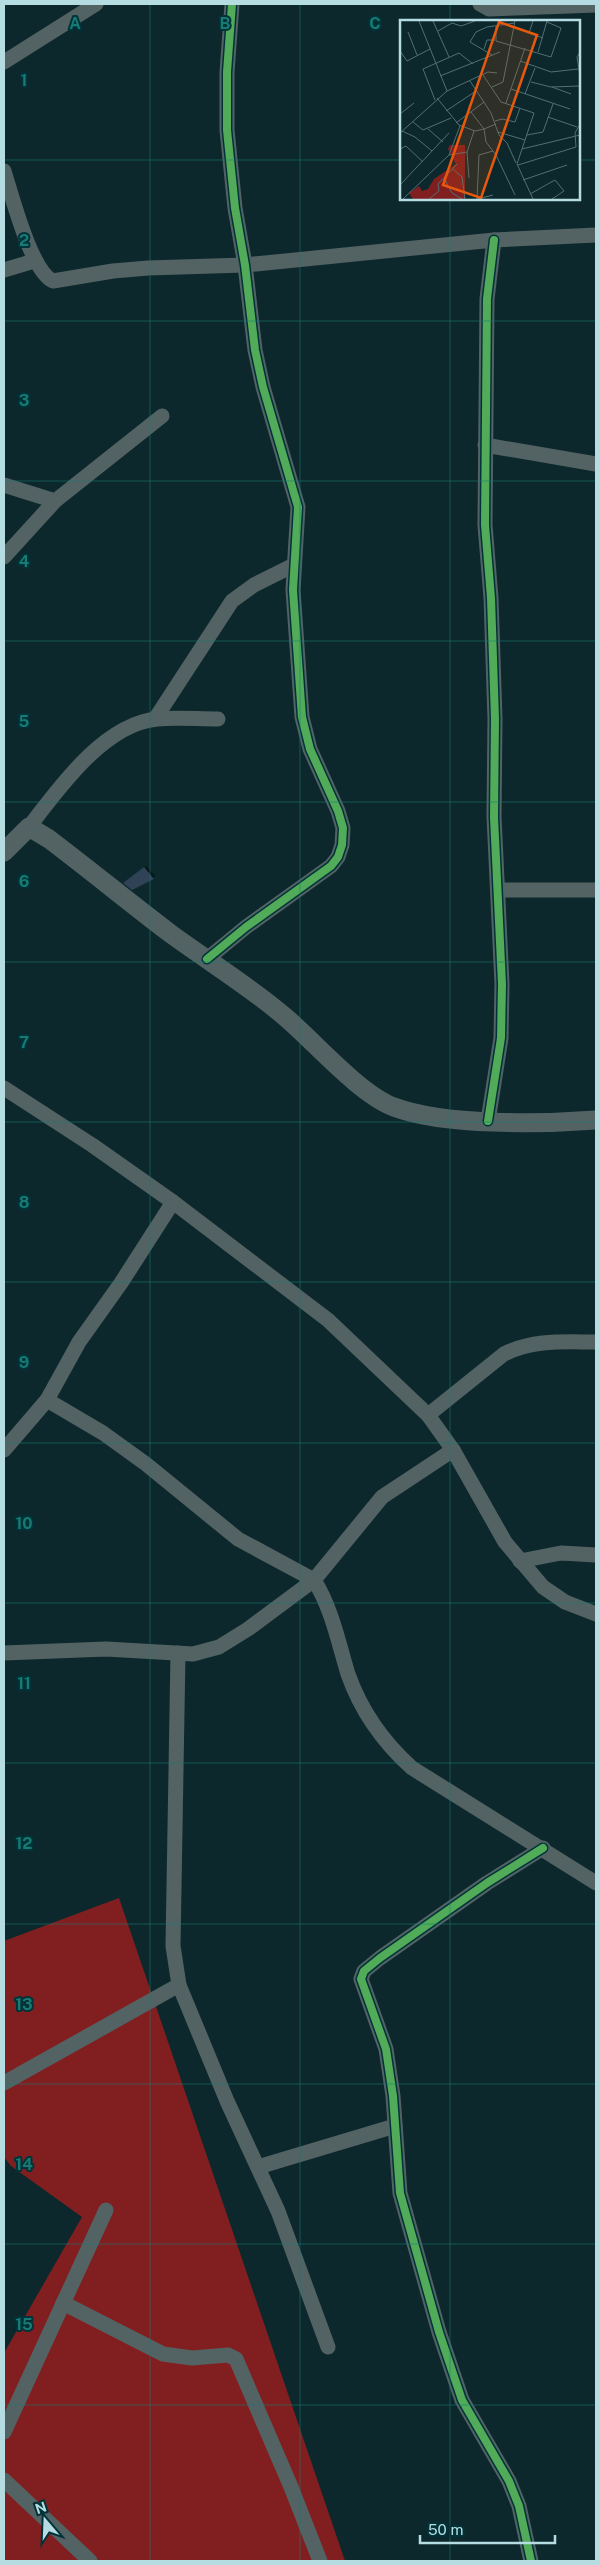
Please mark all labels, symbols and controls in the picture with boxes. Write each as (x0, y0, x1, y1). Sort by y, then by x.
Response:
text: A (69, 14, 81, 33)
text: B (220, 14, 231, 33)
text: C (369, 14, 381, 33)
inset map (400, 20, 580, 200)
text: 1 (21, 71, 27, 90)
text: 2 (19, 231, 29, 250)
text: 3 (19, 391, 29, 410)
text: 4 (19, 552, 30, 571)
text: 5 (19, 712, 30, 731)
text: 6 (19, 872, 29, 891)
text: 7 (19, 1033, 29, 1052)
text: 8 (19, 1193, 30, 1212)
text: 9 (19, 1353, 29, 1372)
text: 10 (15, 1514, 33, 1533)
text: 11 (17, 1674, 31, 1693)
text: 12 (15, 1834, 33, 1853)
text: 13 (15, 1995, 33, 2014)
text: 14 (15, 2155, 33, 2174)
text: 15 (15, 2315, 33, 2334)
north arrow (20, 2495, 70, 2545)
text: N (33, 2498, 49, 2517)
scale bar (420, 2512, 555, 2544)
text: 50 m (428, 2521, 463, 2538)

